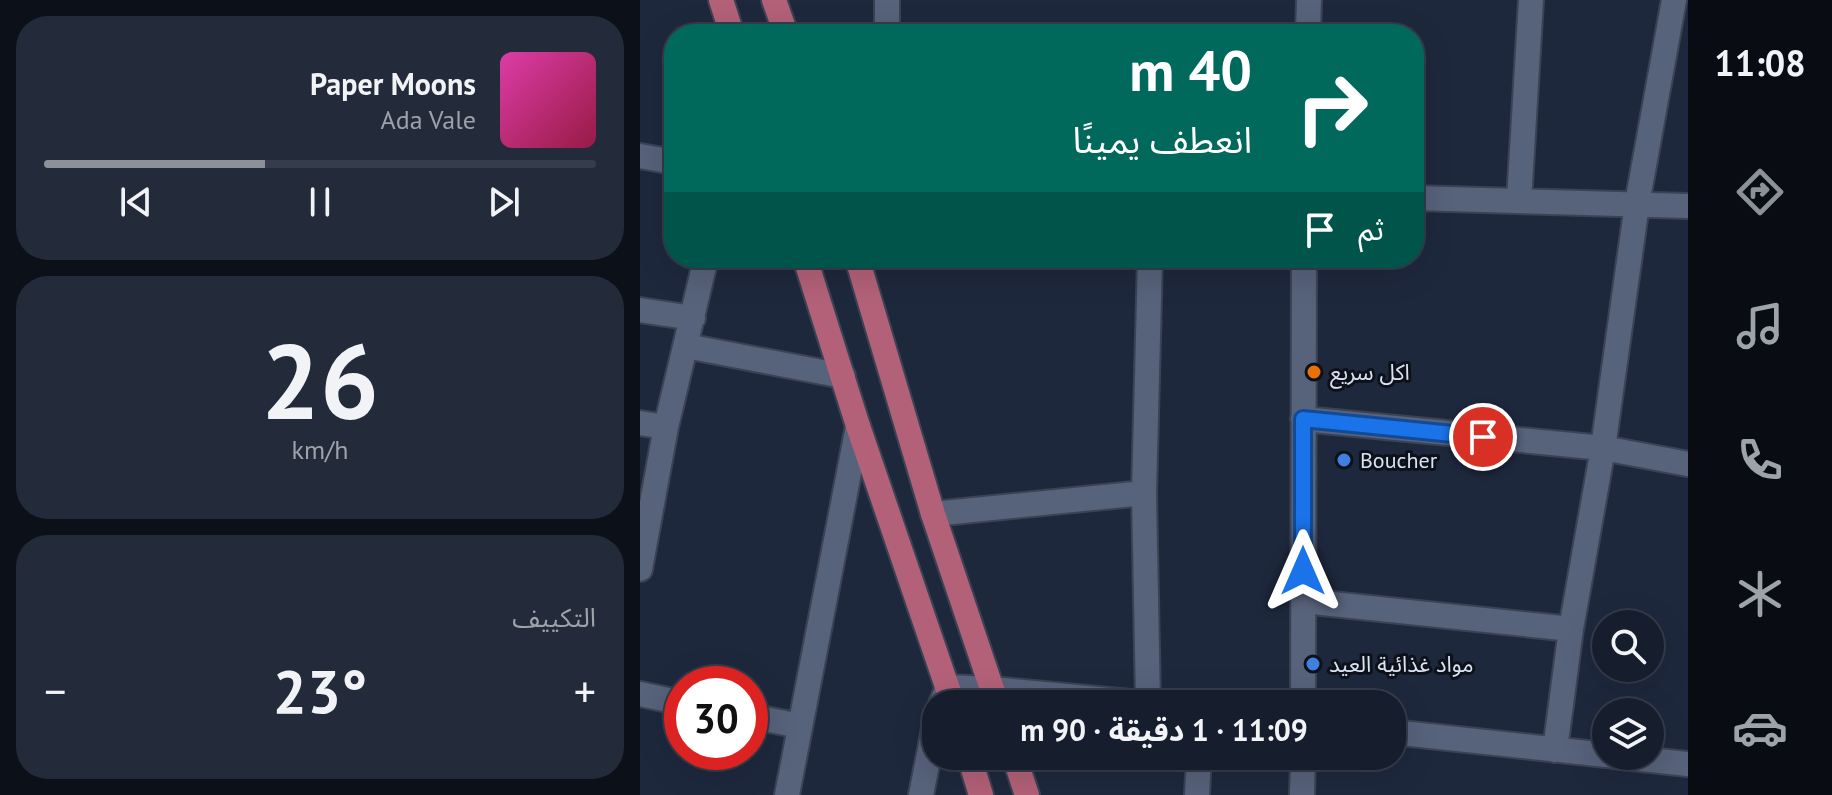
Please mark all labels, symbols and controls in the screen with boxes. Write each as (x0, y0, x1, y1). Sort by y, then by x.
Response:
text: 40 m (1129, 34, 1252, 106)
text: 11:08 (1714, 39, 1806, 86)
icon: right (1280, 56, 1384, 160)
text: Paper Moons (310, 64, 476, 103)
text: Ada Vale (381, 103, 476, 136)
text: انعطف يمينًا (1072, 116, 1252, 163)
icon: directions (1732, 164, 1788, 220)
icon: previous (114, 180, 158, 224)
icon: pause (298, 180, 342, 224)
icon: next (482, 180, 526, 224)
icon: arrive (1298, 208, 1342, 252)
text: ثم (1358, 209, 1384, 248)
icon: music (1732, 298, 1788, 354)
text: 26 (261, 313, 379, 448)
place label: اكل سريع (1330, 358, 1410, 389)
marker: اكل سريع (1305, 363, 1323, 381)
pin (1449, 403, 1517, 471)
icon: arrive (1461, 415, 1505, 459)
icon: phone (1732, 432, 1788, 488)
text: km/h (292, 433, 349, 466)
place label: Boucher (1360, 446, 1438, 474)
marker: Boucher (1335, 451, 1353, 469)
position arrow (1261, 529, 1345, 613)
icon: climate (1732, 566, 1788, 622)
text: التكييف (512, 601, 596, 634)
map controls (1592, 610, 1664, 770)
button: search (1592, 610, 1664, 682)
place label: مواد غذائية العيد (1329, 650, 1474, 678)
text: 23° (273, 652, 367, 730)
marker: مواد غذائية العيد (1304, 655, 1322, 673)
text: − (44, 662, 66, 719)
text: + (574, 662, 596, 719)
speed limit sign: 30 (664, 666, 768, 770)
button: layers (1592, 698, 1664, 770)
icon: car (1732, 700, 1788, 756)
text: 11:09 · 1 دقيقة · 90 m (1020, 710, 1308, 749)

